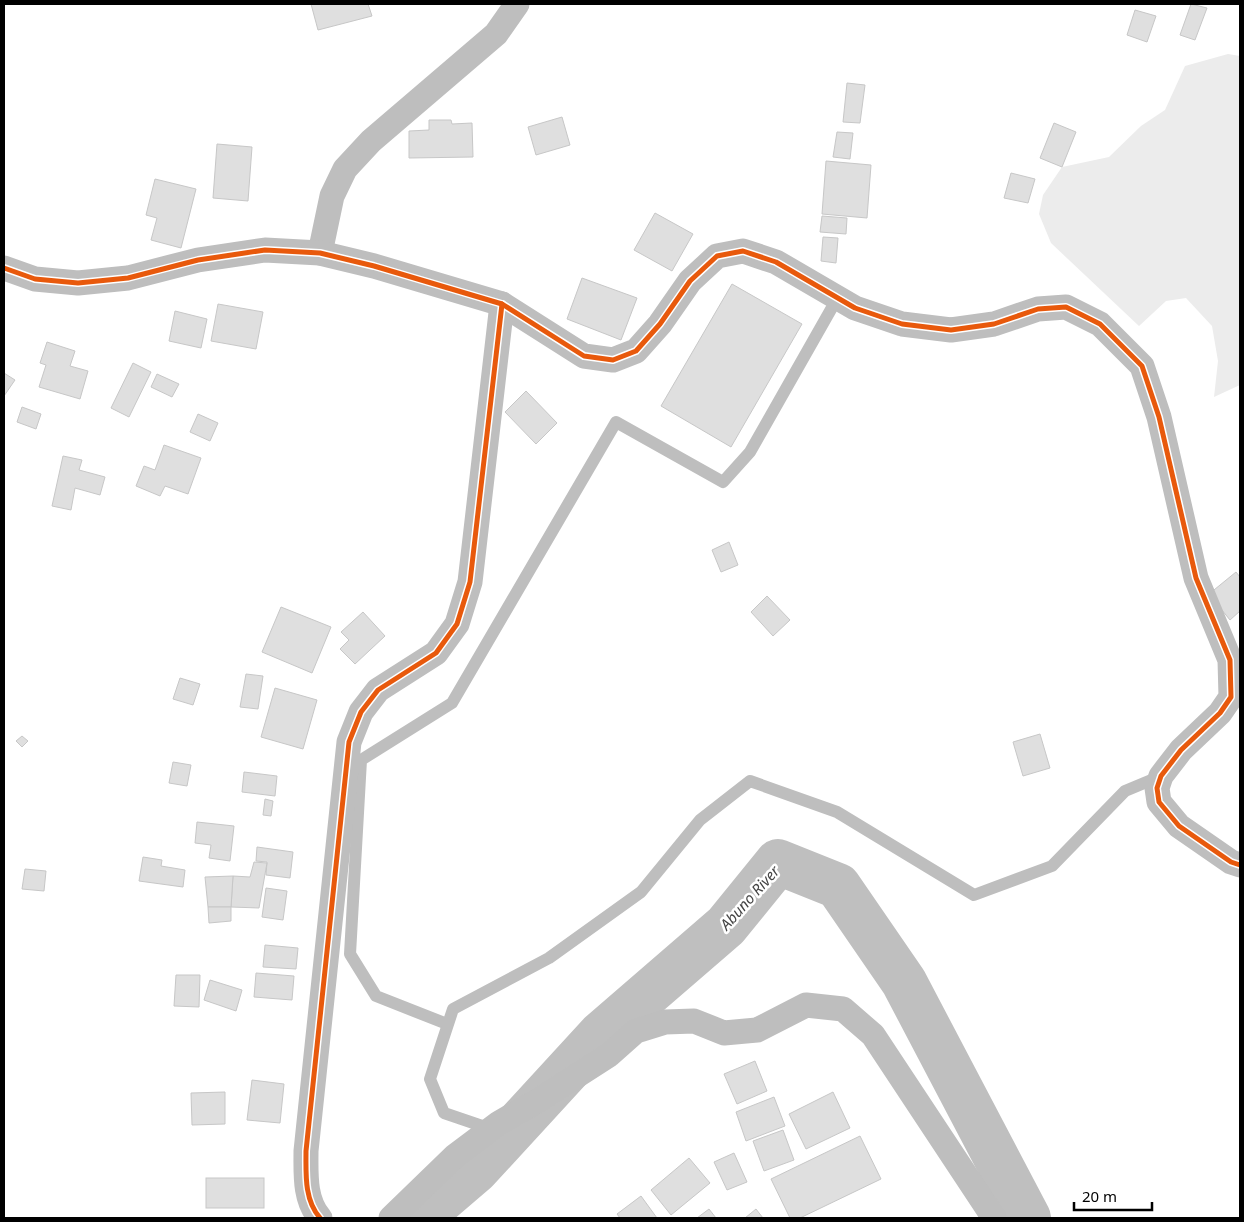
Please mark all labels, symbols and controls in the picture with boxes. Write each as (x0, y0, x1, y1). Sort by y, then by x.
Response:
water label: Abuno River (714, 860, 784, 934)
scale bar (1074, 1180, 1152, 1212)
text: 20 m (1082, 1186, 1117, 1206)

